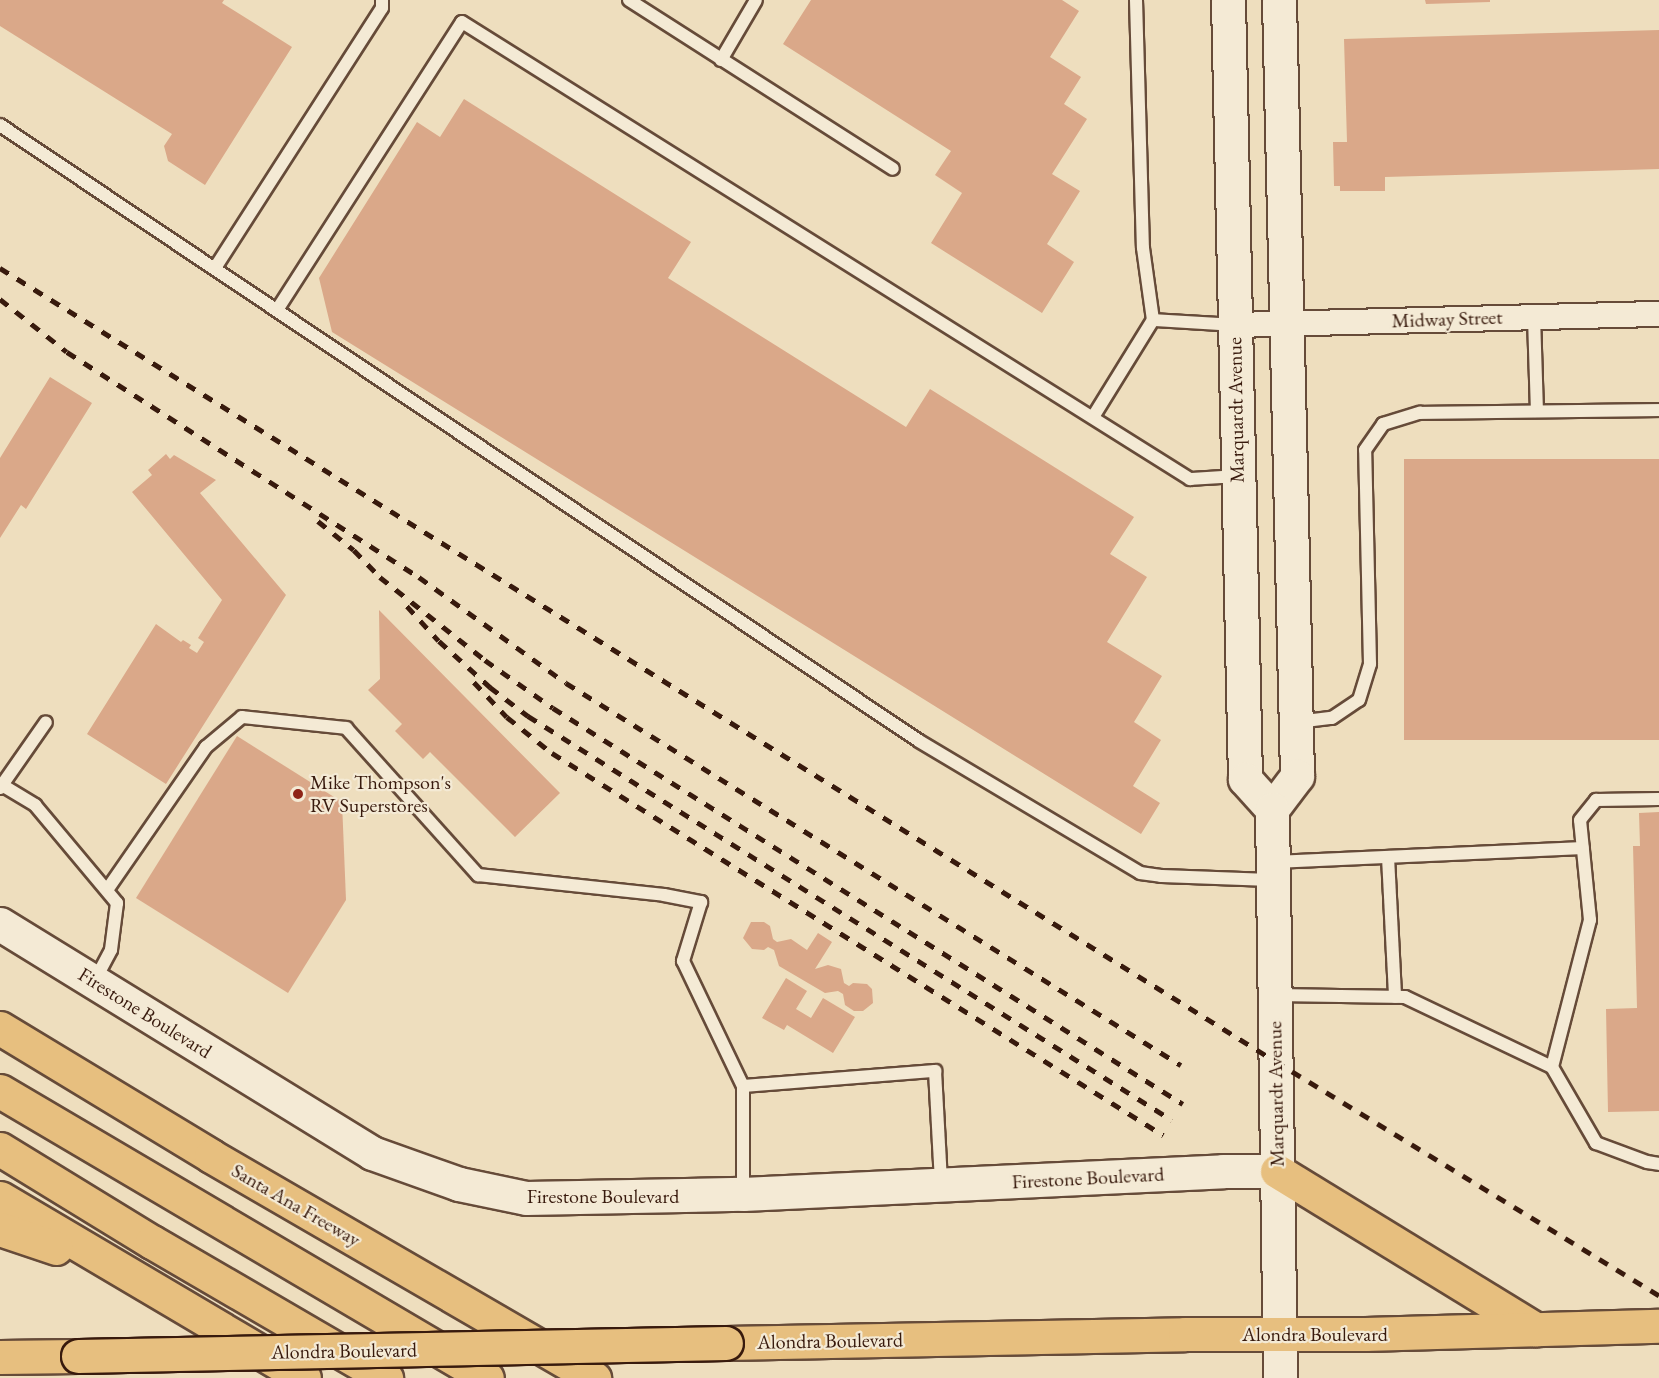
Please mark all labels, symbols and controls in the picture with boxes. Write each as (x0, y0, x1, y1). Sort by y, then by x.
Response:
street label: Midway Street (1391, 305, 1503, 333)
street label: Marquardt Avenue (1223, 337, 1249, 483)
place label: Mike Thompson's RV Superstores (310, 771, 451, 818)
marker: Mike Thompson's RV Superstores (291, 787, 305, 801)
street label: Firestone Boulevard (74, 962, 216, 1064)
street label: Marquardt Avenue (1263, 1021, 1289, 1167)
street label: Santa Ana Freeway (227, 1158, 365, 1252)
street label: Firestone Boulevard (1011, 1162, 1165, 1194)
street label: Firestone Boulevard (527, 1184, 679, 1208)
street label: Alondra Boulevard (1242, 1322, 1388, 1346)
street label: Alondra Boulevard (757, 1328, 903, 1354)
street label: Alondra Boulevard (271, 1338, 417, 1364)

